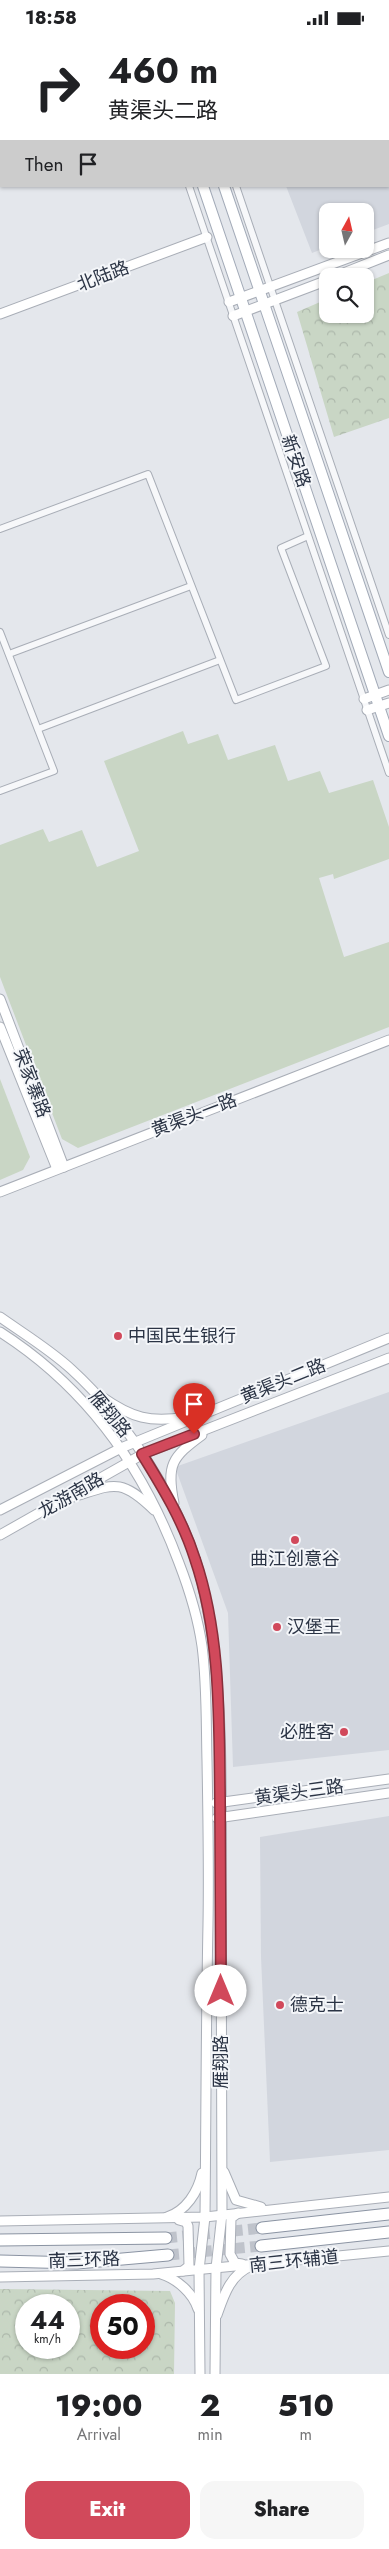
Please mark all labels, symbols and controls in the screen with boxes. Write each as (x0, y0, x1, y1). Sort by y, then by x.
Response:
text: 18:58 (25, 4, 77, 31)
text: 460 m (108, 46, 218, 96)
icon: right (25, 55, 90, 120)
text: 黄渠头二路 (108, 94, 218, 126)
icon: arrive (74, 150, 102, 178)
text: Then (25, 151, 64, 178)
north arrow (319, 203, 374, 257)
map controls (319, 203, 374, 323)
street label: 北陆路 (73, 254, 133, 298)
button: search (319, 268, 374, 323)
street label: 新安路 (275, 431, 317, 491)
street label: 荣家寨路 (7, 1045, 57, 1121)
street label: 黄渠头一路 (147, 1087, 241, 1143)
place label: 中国民生银行 (128, 1323, 236, 1349)
marker: 中国民生银行 (112, 1330, 124, 1342)
street label: 黄渠头二路 (236, 1352, 330, 1410)
pin (173, 1383, 215, 1434)
street label: 雁翔路 (83, 1385, 137, 1443)
icon: arrive (180, 1390, 208, 1418)
street label: 龙游南路 (33, 1466, 109, 1524)
marker: 曲江创意谷 (289, 1534, 301, 1546)
place label: 曲江创意谷 (250, 1546, 340, 1572)
place label: 汉堡王 (287, 1614, 341, 1640)
marker: 汉堡王 (271, 1621, 283, 1633)
place label: 必胜客 (280, 1719, 334, 1745)
marker: 必胜客 (338, 1726, 350, 1738)
street label: 黄渠头三路 (253, 1773, 345, 1811)
position arrow (194, 1964, 246, 2016)
place label: 德克士 (290, 1992, 344, 2018)
marker: 德克士 (274, 1999, 286, 2011)
street label: 雁翔路 (208, 2035, 234, 2089)
street label: 南三环辅道 (248, 2243, 340, 2279)
street label: 南三环路 (48, 2246, 120, 2274)
speed limit sign: 50 (90, 2294, 155, 2359)
text: 44 (30, 2302, 65, 2338)
text: km/h (34, 2330, 61, 2348)
text: 19:00 (55, 2384, 143, 2427)
text: 2 (200, 2384, 220, 2427)
text: 510 (278, 2384, 334, 2427)
text: Arrival (77, 2423, 121, 2446)
text: min (198, 2423, 223, 2446)
text: m (300, 2423, 312, 2446)
button: Exit (25, 2481, 190, 2539)
button: Share (200, 2481, 364, 2539)

